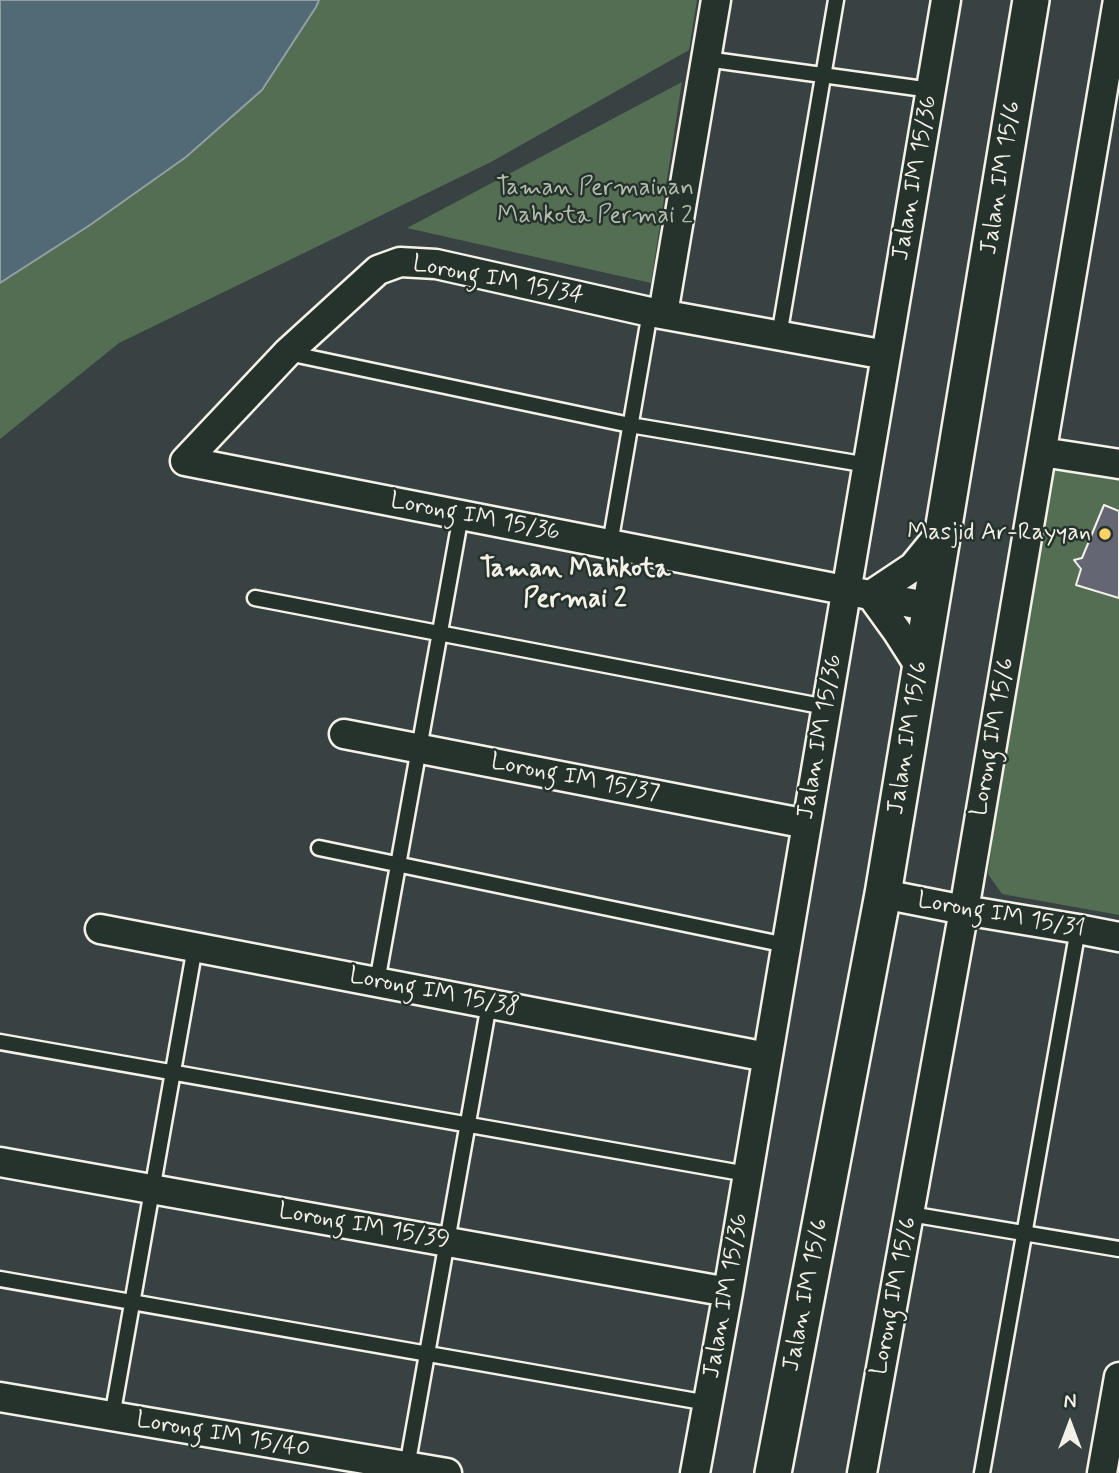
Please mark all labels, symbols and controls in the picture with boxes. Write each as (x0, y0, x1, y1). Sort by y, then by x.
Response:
street label: Jalan IM 15/36 (887, 93, 945, 263)
street label: Jalan IM 15/6 (976, 99, 1028, 257)
park label: Taman Permainan Mahkota Permai 2 (496, 175, 694, 231)
street label: Lorong IM 15/34 (410, 250, 586, 312)
street label: Lorong IM 15/36 (388, 487, 562, 549)
place label: Masjid Ar-Rayyan (907, 520, 1091, 548)
marker: Masjid Ar-Rayyan (1097, 526, 1113, 542)
district label: Taman Mahkota Permai 2 (480, 555, 670, 616)
street label: Jalan IM 15/36 (792, 652, 850, 822)
street label: Lorong IM 15/6 (966, 655, 1022, 819)
street label: Jalan IM 15/6 (883, 659, 935, 817)
street label: Lorong IM 15/37 (488, 749, 662, 809)
street label: Lorong IM 15/31 (915, 887, 1087, 945)
street label: Lorong IM 15/38 (347, 962, 521, 1024)
street label: Lorong IM 15/39 (276, 1198, 452, 1256)
street label: Jalan IM 15/36 (698, 1211, 756, 1381)
street label: Lorong IM 15/6 (866, 1215, 924, 1377)
street label: Jalan IM 15/6 (778, 1216, 836, 1374)
north arrow (1035, 1389, 1105, 1459)
text: N (1064, 1390, 1076, 1415)
street label: Lorong IM 15/40 (134, 1407, 312, 1465)

